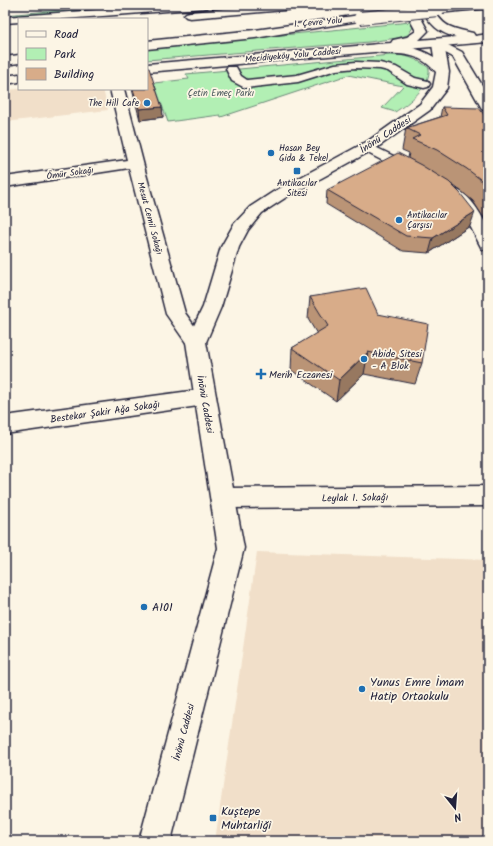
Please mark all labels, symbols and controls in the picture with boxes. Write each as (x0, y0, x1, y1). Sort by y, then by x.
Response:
street label: 1. Çevre Yolu (293, 13, 343, 32)
legend (18, 18, 148, 90)
text: Road (54, 25, 79, 44)
street label: Mecidiyeköy Yolu Caddesi (244, 44, 343, 67)
text: Park (54, 45, 76, 64)
text: Building (54, 65, 94, 84)
park label: Çetin Emeç Parkı (188, 86, 254, 101)
place label: The Hill Cafe (88, 96, 139, 111)
marker: The Hill Cafe (142, 98, 152, 108)
street label: İnönü Caddesi (356, 112, 415, 158)
place label: Hasan Bey Gida & Tekel (279, 141, 329, 166)
marker: Hasan Bey Gida & Tekel (266, 148, 276, 158)
street label: Ömür Sokağı (46, 163, 95, 184)
marker: Antikacılar Sitesi (292, 166, 302, 176)
place label: Antikacılar Sitesi (277, 176, 318, 201)
street label: Mesut Cemil Sokağı (133, 180, 166, 256)
place label: Antikacılar Çarşısı (407, 208, 448, 233)
marker: Antikacılar Çarşısı (394, 215, 404, 225)
place label: Abide Sitesi - A Blok (372, 346, 423, 374)
marker: Abide Sitesi - A Blok (359, 354, 369, 364)
place label: Merih Eczanesi (269, 367, 333, 383)
marker: Merih Eczanesi (256, 369, 266, 379)
street label: İnönü Caddesi (192, 374, 218, 435)
street label: Bestekar Şakir Ağa Sokağı (49, 396, 161, 428)
street label: Leylak 1. Sokağı (322, 489, 389, 507)
place label: A101 (152, 598, 173, 617)
marker: A101 (139, 602, 149, 612)
place label: Yunus Emre İmam Hatip Ortaokulu (370, 673, 464, 706)
marker: Yunus Emre İmam Hatip Ortaokulu (357, 684, 367, 694)
street label: İnönü Caddesi (169, 701, 199, 763)
north arrow (435, 788, 475, 828)
place label: Kuştepe Muhtarliği (221, 802, 272, 835)
text: N (452, 807, 464, 826)
marker: Kuştepe Muhtarliği (208, 813, 218, 823)

